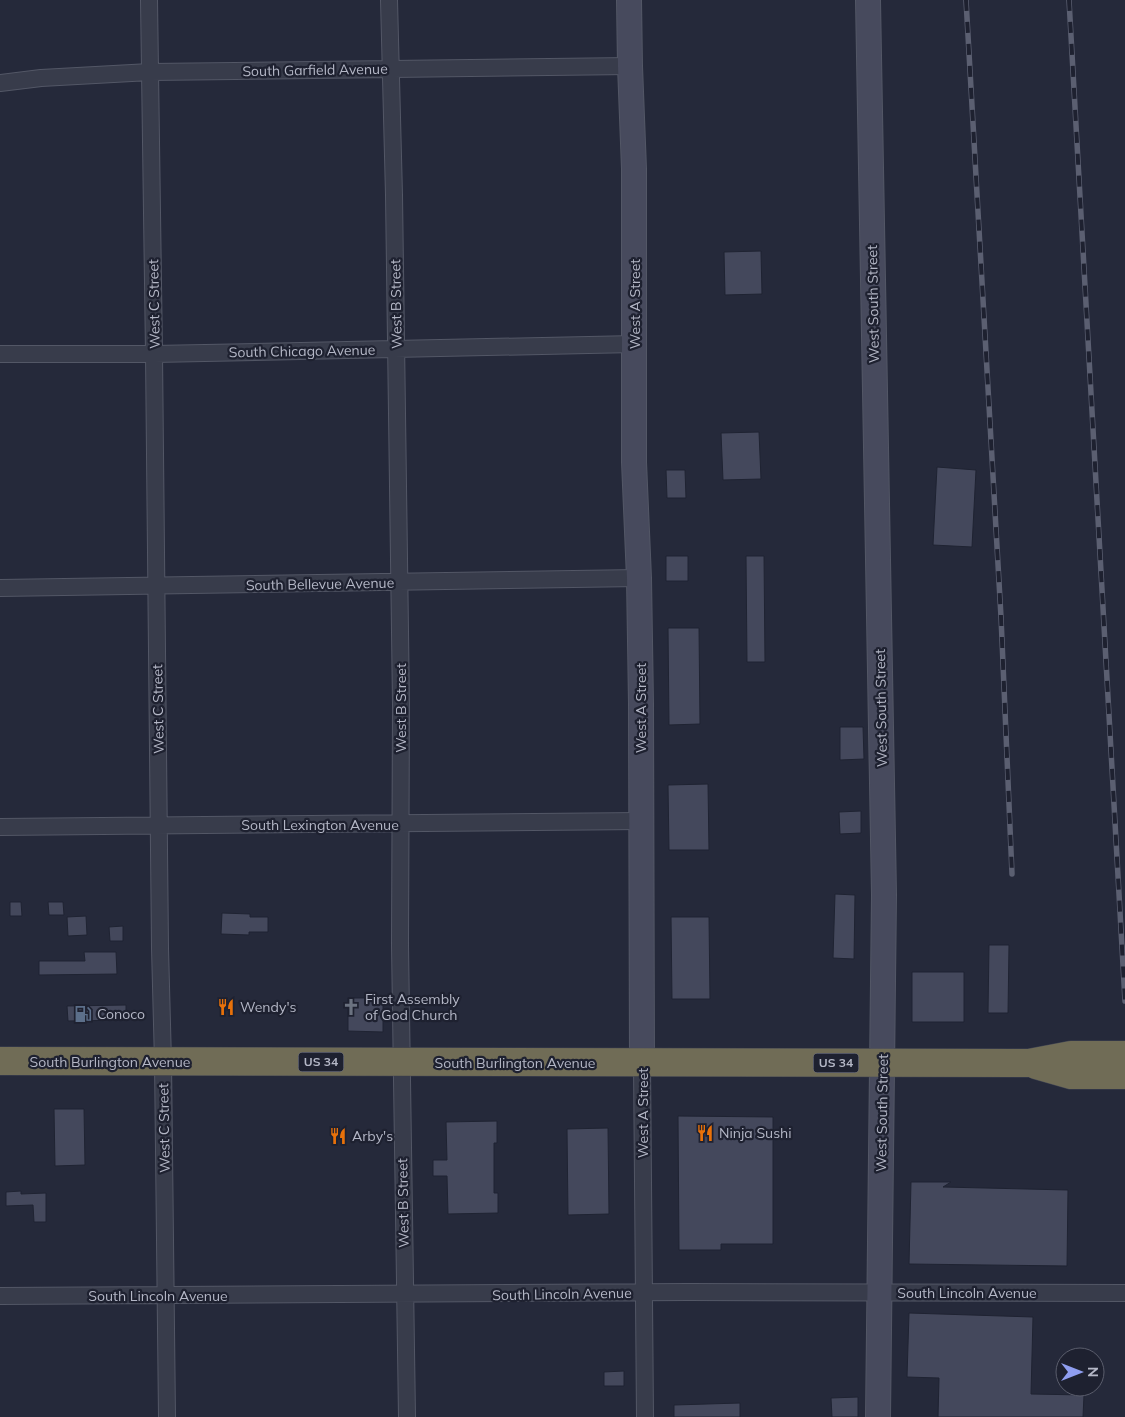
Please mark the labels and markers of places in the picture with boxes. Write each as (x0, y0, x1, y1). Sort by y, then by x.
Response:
place label: First Assembly of God Church (365, 990, 460, 1024)
restaurant icon: Wendy's (216, 997, 236, 1017)
church icon: First Assembly of God Church (341, 997, 361, 1017)
place label: Wendy's (240, 998, 296, 1016)
fuel station icon: Conoco (73, 1004, 93, 1024)
place label: Conoco (97, 1005, 145, 1023)
restaurant icon: Ninja Sushi (695, 1123, 715, 1143)
place label: Ninja Sushi (719, 1124, 792, 1142)
restaurant icon: Arby's (328, 1126, 348, 1146)
place label: Arby's (352, 1127, 393, 1145)

